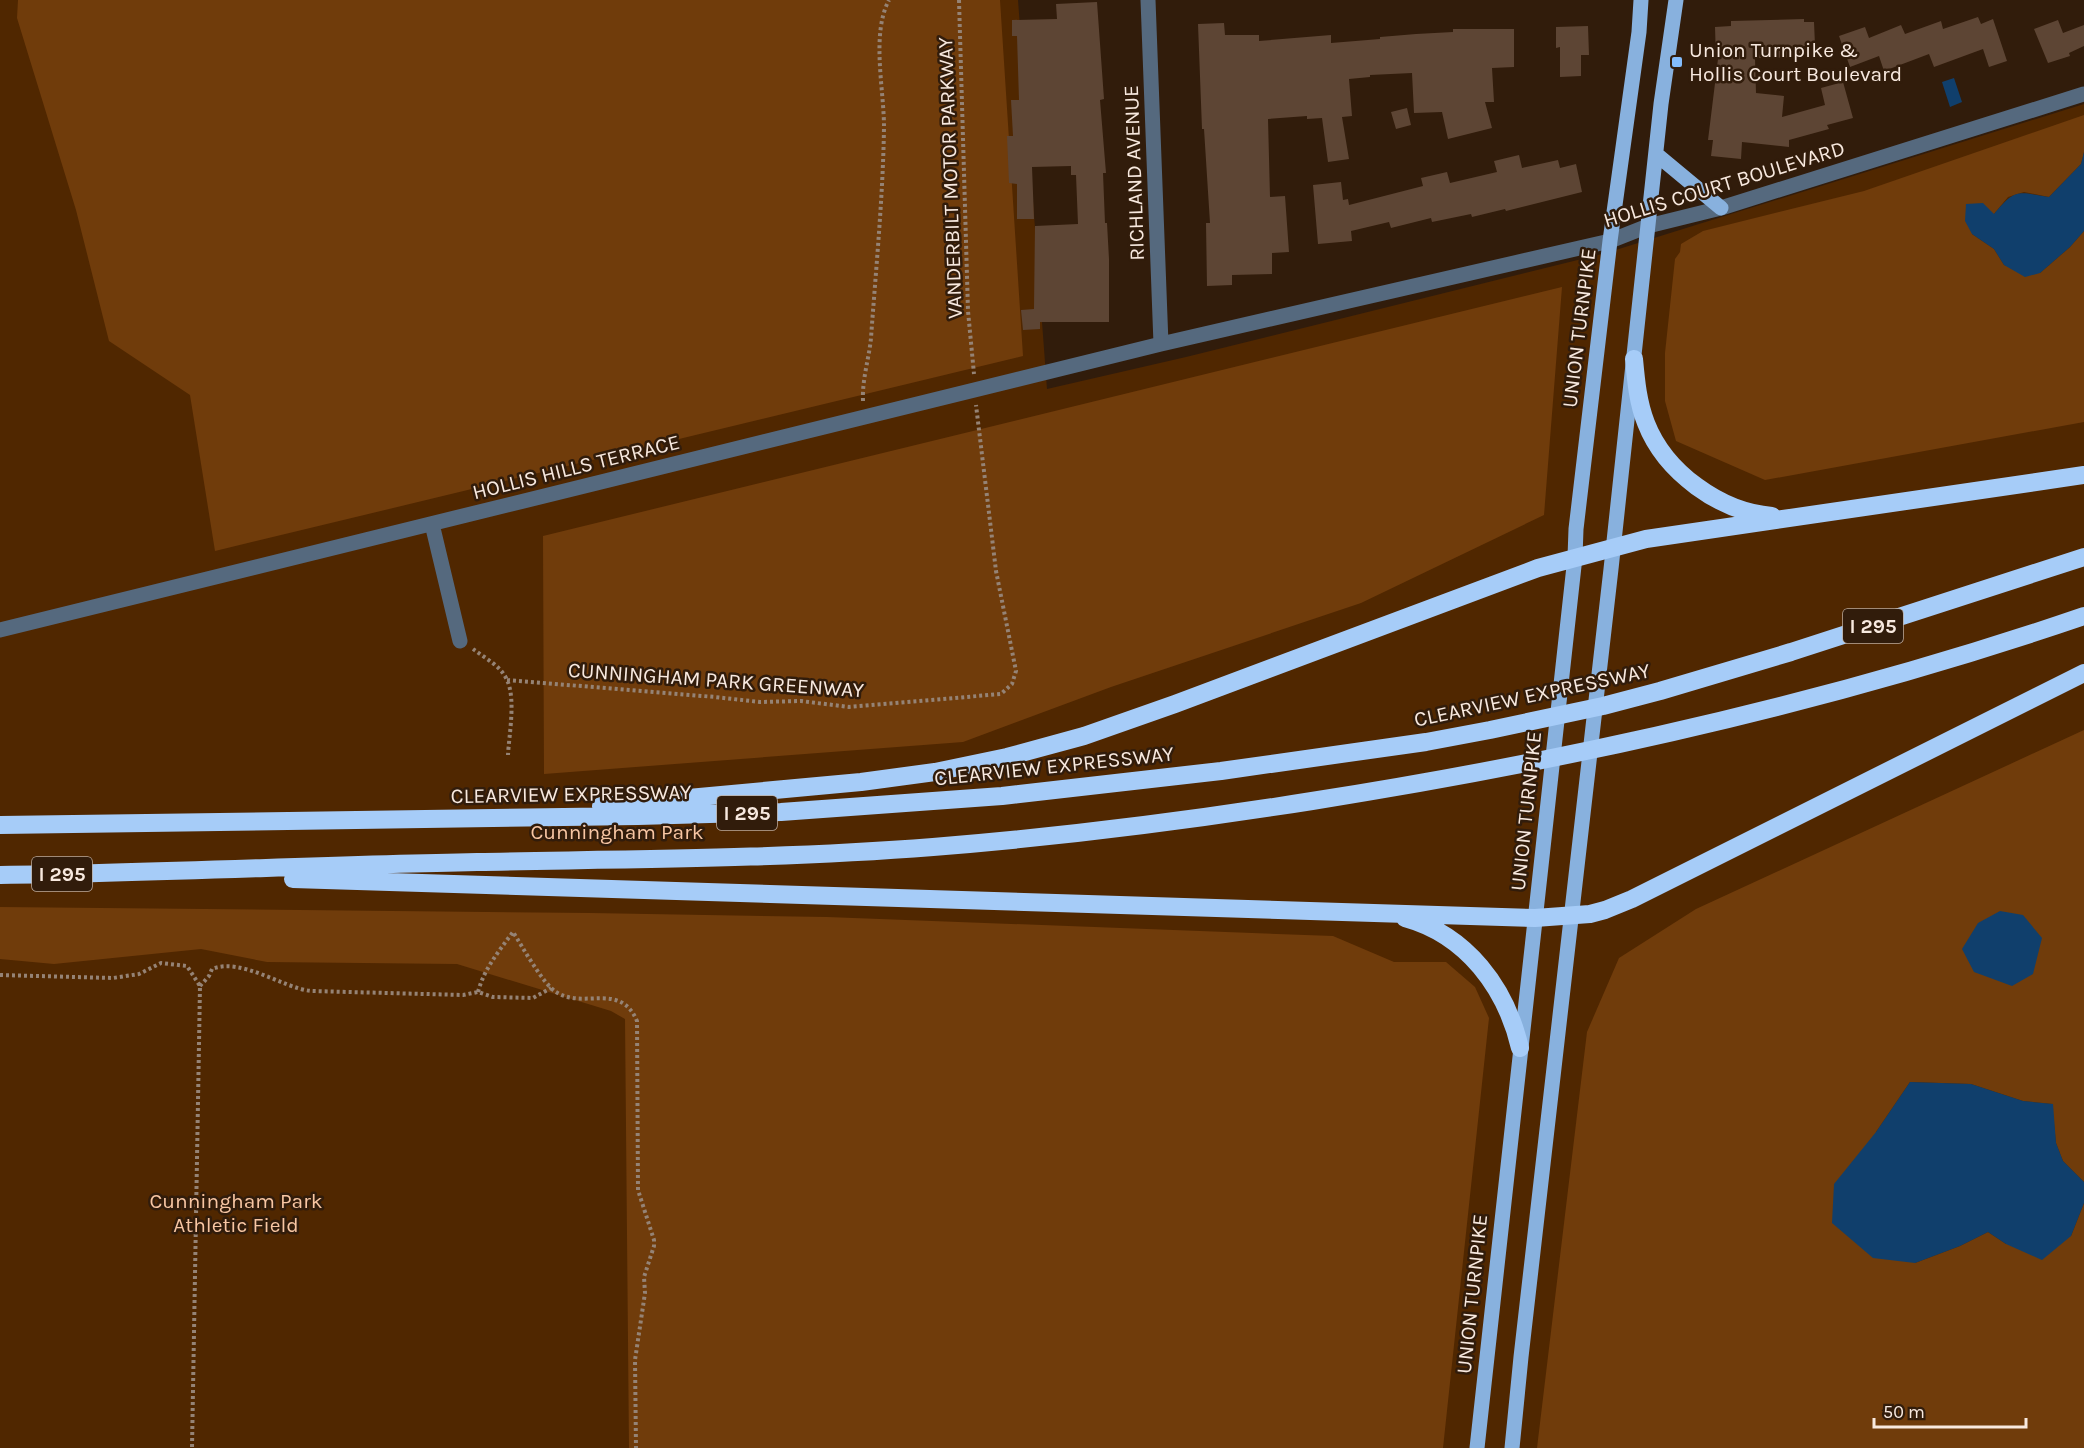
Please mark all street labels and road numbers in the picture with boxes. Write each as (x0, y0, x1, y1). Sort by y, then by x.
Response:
street label: VANDERBILT MOTOR PARKWAY (933, 36, 967, 319)
street label: RICHLAND AVENUE (1119, 85, 1149, 261)
street label: HOLLIS COURT BOULEVARD (1600, 136, 1848, 232)
street label: UNION TURNPIKE (1557, 247, 1601, 409)
street label: HOLLIS HILLS TERRACE (470, 430, 682, 504)
road number: I 295 (1843, 609, 1903, 643)
street label: CUNNINGHAM PARK GREENWAY (567, 658, 865, 702)
street label: CLEARVIEW EXPRESSWAY (1412, 658, 1653, 732)
street label: UNION TURNPIKE (1506, 730, 1546, 892)
street label: CLEARVIEW EXPRESSWAY (933, 741, 1175, 791)
street label: CLEARVIEW EXPRESSWAY (450, 780, 692, 808)
road number: I 295 (717, 796, 777, 830)
road number: I 295 (32, 857, 92, 891)
street label: UNION TURNPIKE (1452, 1213, 1492, 1375)

